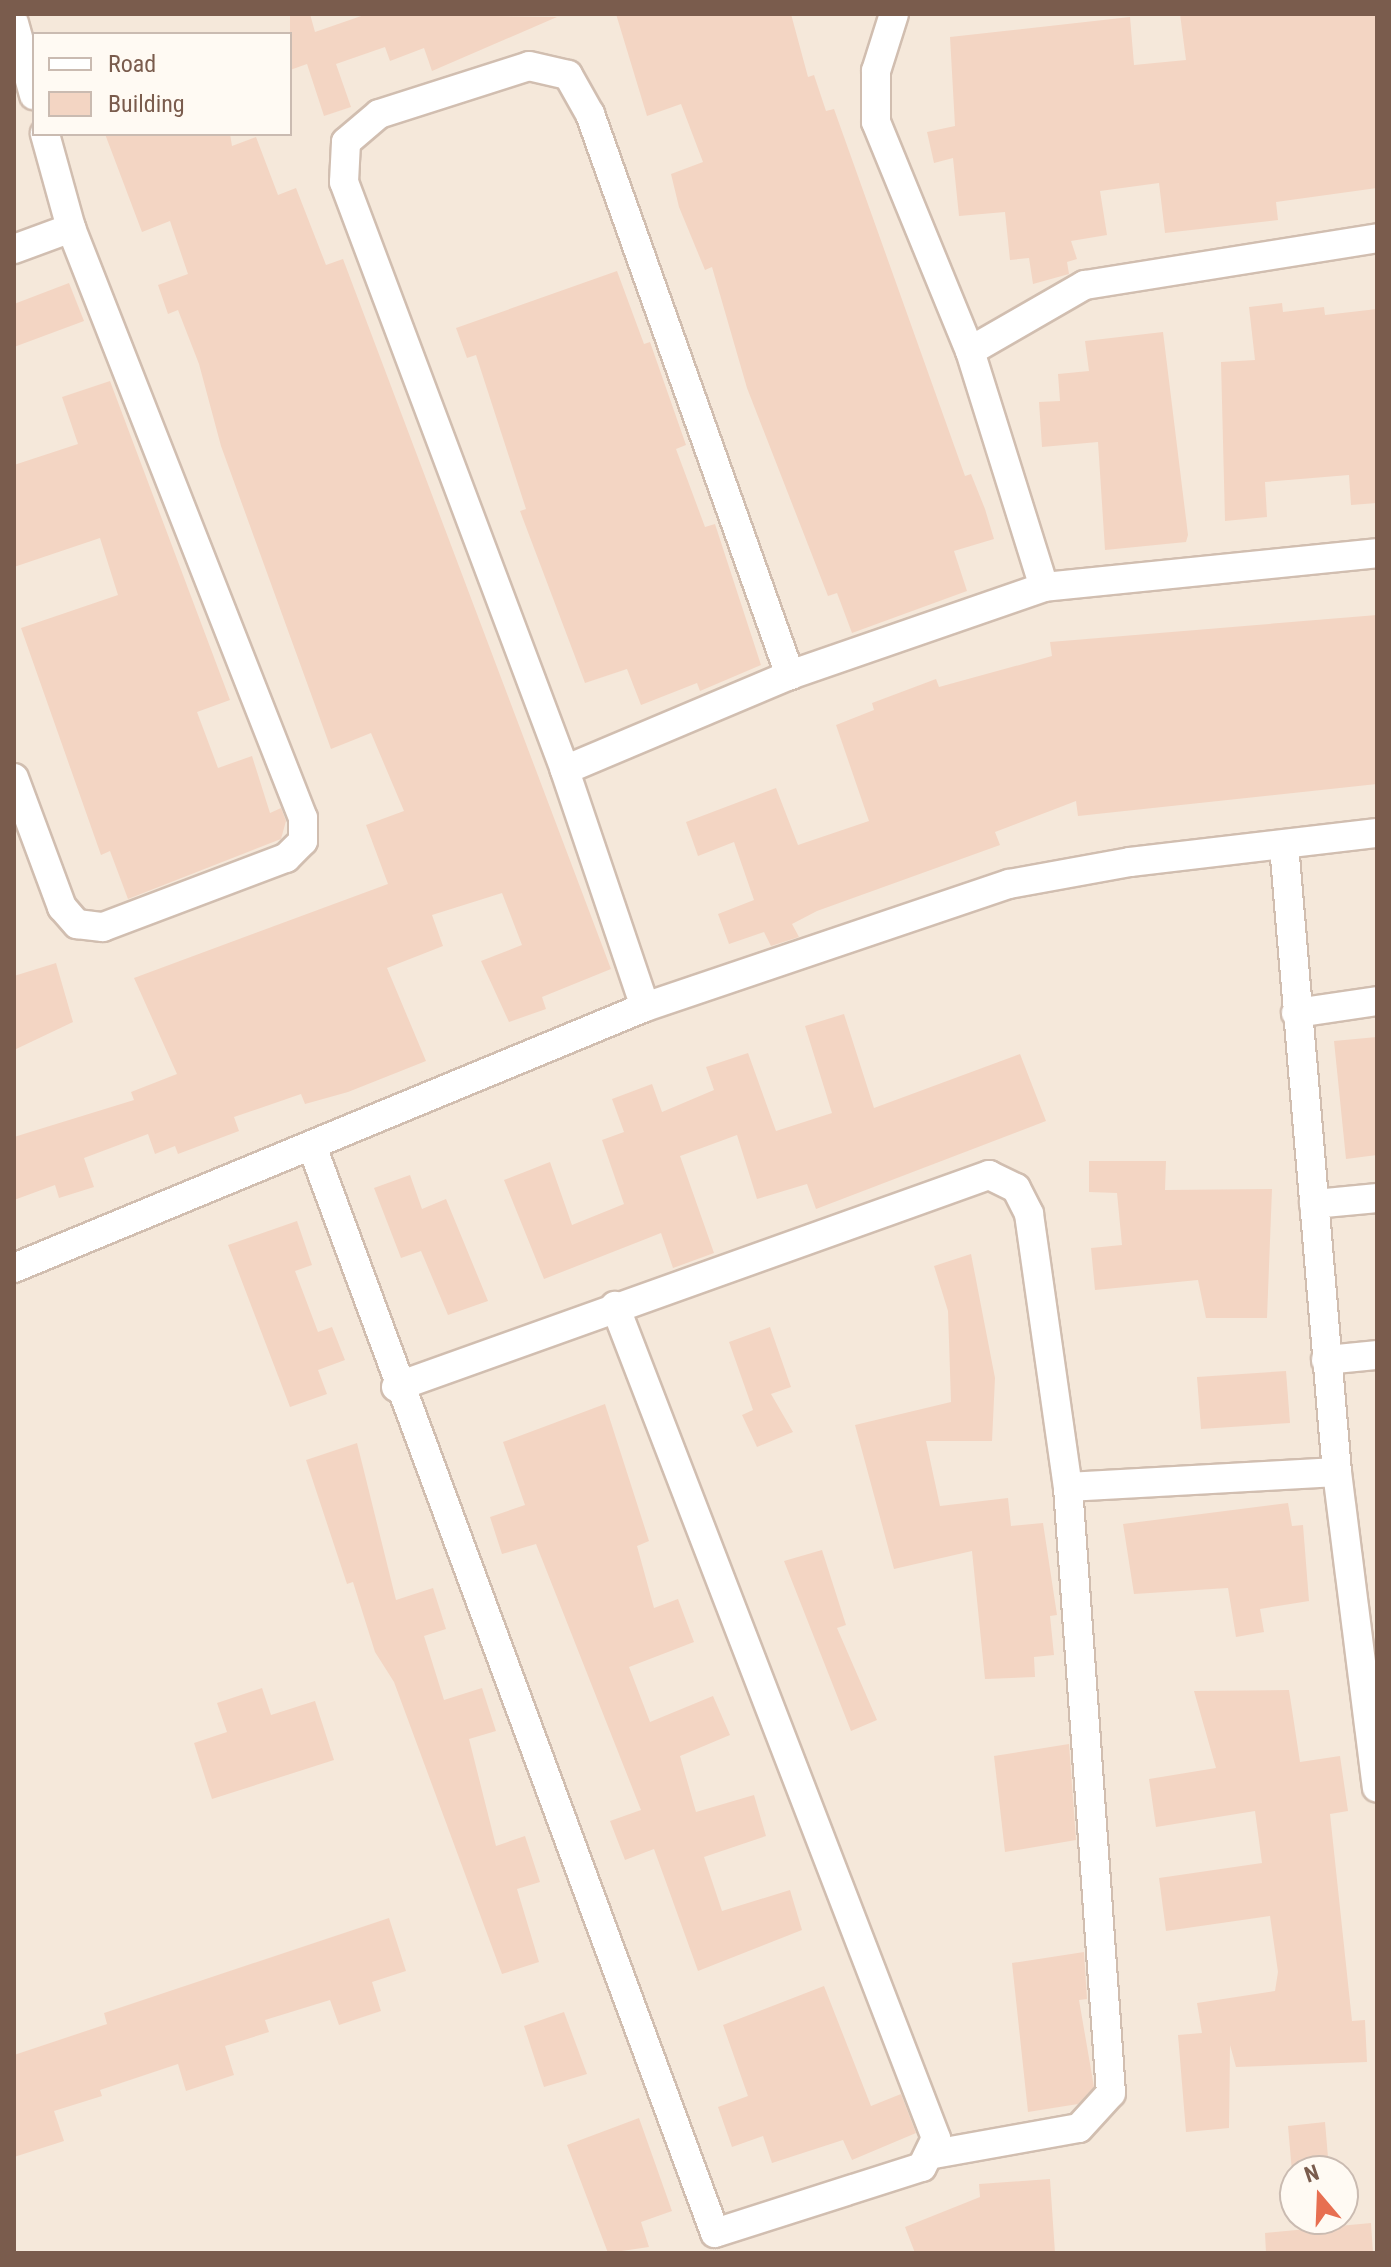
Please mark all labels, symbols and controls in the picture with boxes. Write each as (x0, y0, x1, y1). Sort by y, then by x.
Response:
legend (32, 32, 292, 136)
text: Road (108, 50, 156, 78)
text: Building (108, 90, 185, 118)
north arrow (1279, 2155, 1359, 2235)
text: N (1301, 2160, 1322, 2188)

